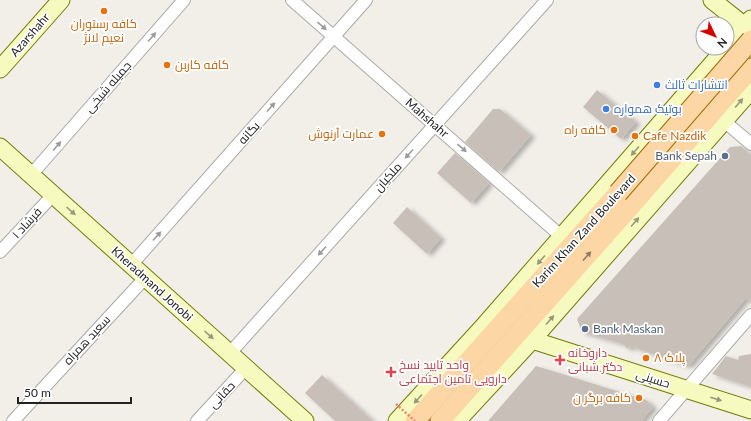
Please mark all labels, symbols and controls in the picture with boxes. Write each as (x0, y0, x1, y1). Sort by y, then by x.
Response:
marker: کافه رستوران نعیم لانژ (99, 6, 109, 16)
street label: Azarshahr (7, 9, 53, 60)
place label: کافه رستوران نعیم لانژ (71, 16, 137, 46)
north arrow (695, 16, 735, 56)
one-way arrow (316, 21, 327, 30)
one-way arrow (147, 32, 156, 43)
text: N (715, 36, 730, 51)
place label: کافه کاربن (175, 57, 229, 72)
street label: جمیله شیخی (81, 58, 134, 115)
marker: کافه کاربن (162, 60, 172, 70)
place label: انتشارات ثالث (665, 77, 728, 92)
marker: انتشارات ثالث (652, 80, 662, 90)
street label: Mahshahr (403, 95, 453, 141)
one-way arrow (735, 98, 744, 108)
place label: بوتیک همواره (614, 101, 682, 116)
one-way arrow (267, 102, 276, 112)
marker: بوتیک همواره (601, 104, 611, 114)
street label: یگانه (235, 118, 263, 147)
place label: کافه راه (564, 122, 606, 137)
marker: کافه راه (609, 125, 619, 135)
place label: عمارت آرنوش (308, 126, 374, 141)
place label: Cafe Nazdik (643, 128, 707, 143)
marker: عمارت آرنوش (377, 129, 387, 139)
marker: Cafe Nazdik (630, 131, 640, 141)
one-way arrow (52, 140, 61, 151)
one-way arrow (456, 144, 467, 153)
one-way arrow (631, 146, 640, 156)
place label: Bank Sepah (655, 148, 717, 163)
one-way arrow (404, 149, 414, 159)
marker: Bank Sepah (720, 151, 730, 161)
street label: ملکیان (371, 159, 405, 194)
street label: Karim Khan Zand Boulevard (529, 171, 638, 290)
street label: فرشاد ۱ (9, 204, 45, 241)
one-way arrow (66, 206, 76, 215)
one-way arrow (631, 217, 640, 227)
one-way arrow (153, 231, 162, 241)
street label: Kheradmand Jonobi (108, 243, 196, 324)
one-way arrow (318, 246, 327, 255)
one-way arrow (582, 251, 591, 261)
one-way arrow (536, 254, 545, 265)
street label: سعید همراه (60, 312, 113, 367)
one-way arrow (545, 314, 554, 325)
place label: Bank Maskan (593, 321, 663, 336)
marker: Bank Maskan (580, 324, 590, 334)
one-way arrow (204, 330, 214, 340)
place label: داروخانه دکتر شبانی (568, 345, 623, 374)
place label: پلاک ۸ (654, 350, 686, 367)
marker: پلاک ۸ (641, 353, 651, 363)
marker: داروخانه دکتر شبانی (555, 355, 565, 365)
place label: واحد تایید نسخ دارویی تامین اجتماعی (399, 357, 507, 386)
street label: حسینی (634, 366, 672, 391)
marker: واحد تایید نسخ دارویی تامین اجتماعی (386, 367, 396, 377)
street label: حقانی (205, 378, 238, 411)
scale bar (18, 379, 131, 405)
text: 50 m (24, 385, 51, 400)
place label: کافه برگر ن (573, 390, 631, 405)
marker: کافه برگر ن (634, 393, 644, 403)
one-way arrow (413, 394, 422, 404)
one-way arrow (710, 396, 722, 402)

